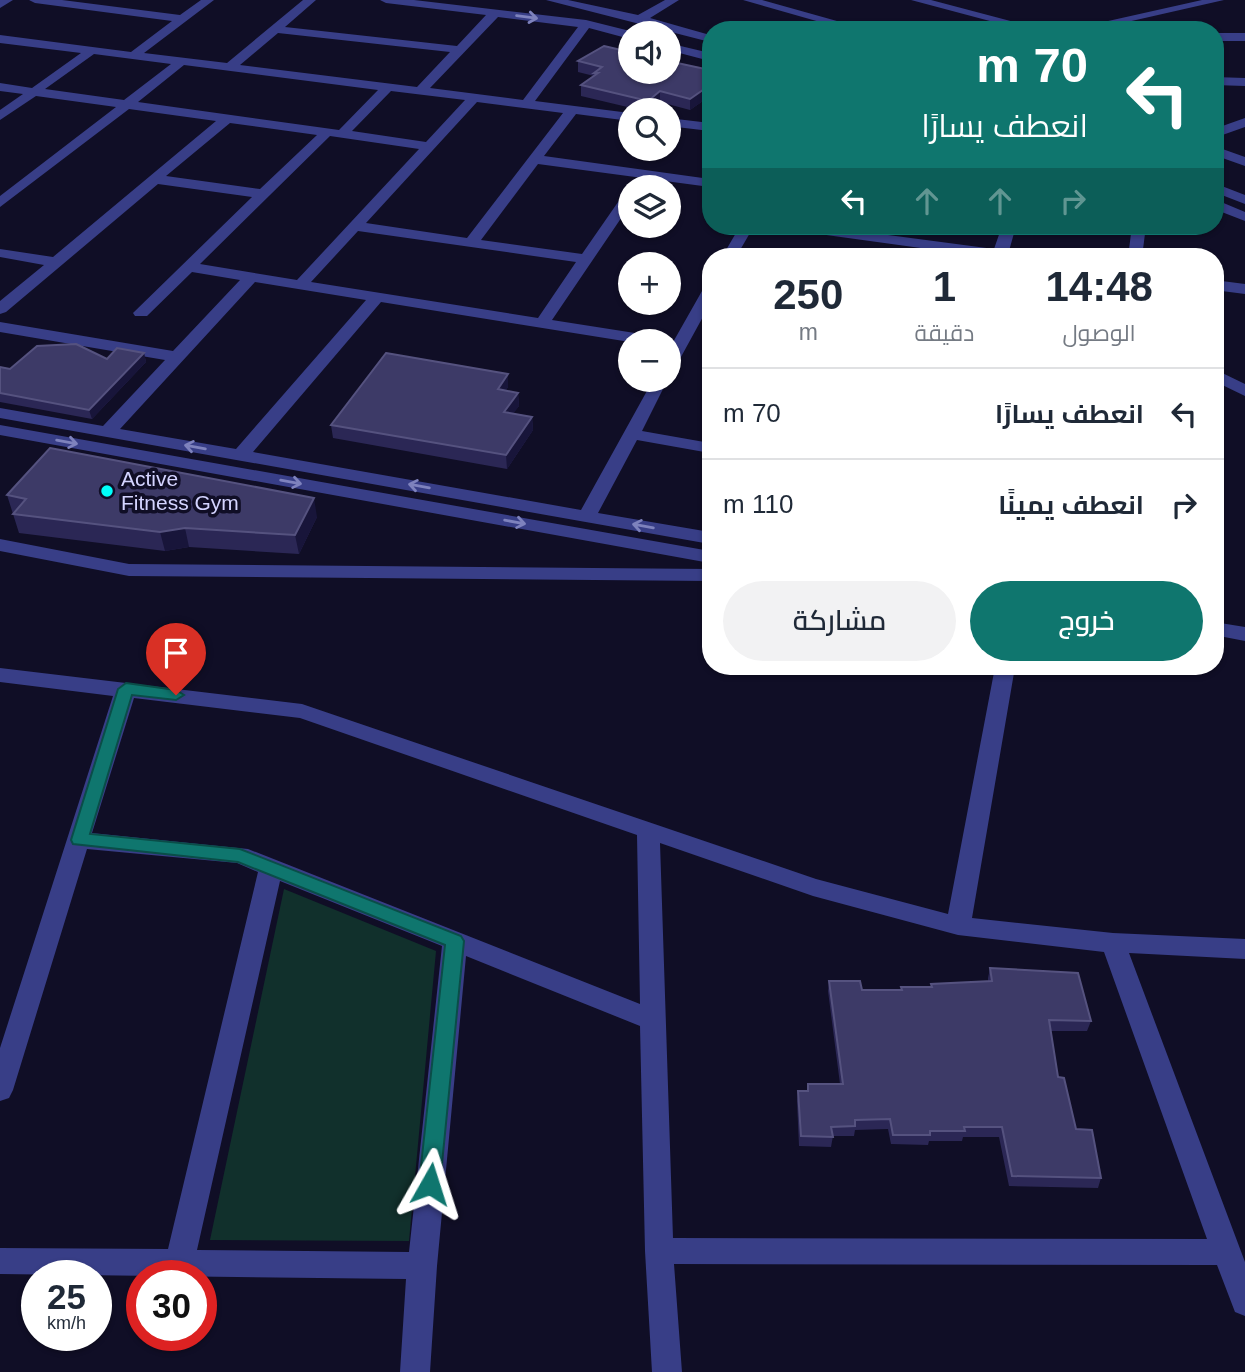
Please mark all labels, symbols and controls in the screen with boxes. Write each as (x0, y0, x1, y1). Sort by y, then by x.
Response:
one-way arrow (515, 10, 538, 23)
map controls (618, 21, 681, 392)
button: sound (618, 21, 681, 84)
text: 70 m (976, 38, 1088, 92)
icon: left (1112, 49, 1203, 140)
button: search (618, 98, 681, 161)
text: انعطف يسارًا (921, 108, 1088, 144)
button: layers (618, 175, 681, 238)
icon: left (835, 182, 873, 220)
icon: ahead (908, 182, 946, 220)
icon: ahead (981, 182, 1019, 220)
icon: right (1054, 182, 1092, 220)
button: + (618, 252, 681, 315)
text: 1 (933, 263, 956, 310)
text: 14:48 (1045, 263, 1153, 310)
text: 250 (773, 271, 843, 318)
text: m (799, 319, 818, 345)
text: دقيقة (914, 320, 974, 346)
text: الوصول (1062, 320, 1136, 346)
button: − (618, 329, 681, 392)
icon: left (1165, 395, 1203, 433)
text: 70 m (723, 398, 781, 428)
text: انعطف يسارًا (995, 399, 1144, 429)
one-way arrow (55, 436, 78, 449)
one-way arrow (184, 440, 207, 453)
place label: Active Fitness Gym (121, 467, 239, 514)
one-way arrow (279, 476, 302, 490)
one-way arrow (408, 479, 431, 493)
marker: Active Fitness Gym (99, 483, 115, 499)
icon: right (1165, 486, 1203, 524)
text: 110 m (723, 489, 793, 519)
text: انعطف يمينًا (998, 490, 1144, 520)
one-way arrow (503, 516, 526, 530)
one-way arrow (632, 519, 655, 532)
button: مشاركة (723, 581, 956, 661)
button: خروج (970, 581, 1203, 661)
pin (146, 623, 206, 695)
icon: arrive (157, 634, 195, 672)
position arrow (393, 1147, 467, 1221)
speed limit sign: 30 (126, 1260, 217, 1351)
text: 25 (47, 1277, 86, 1316)
text: km/h (47, 1313, 86, 1333)

